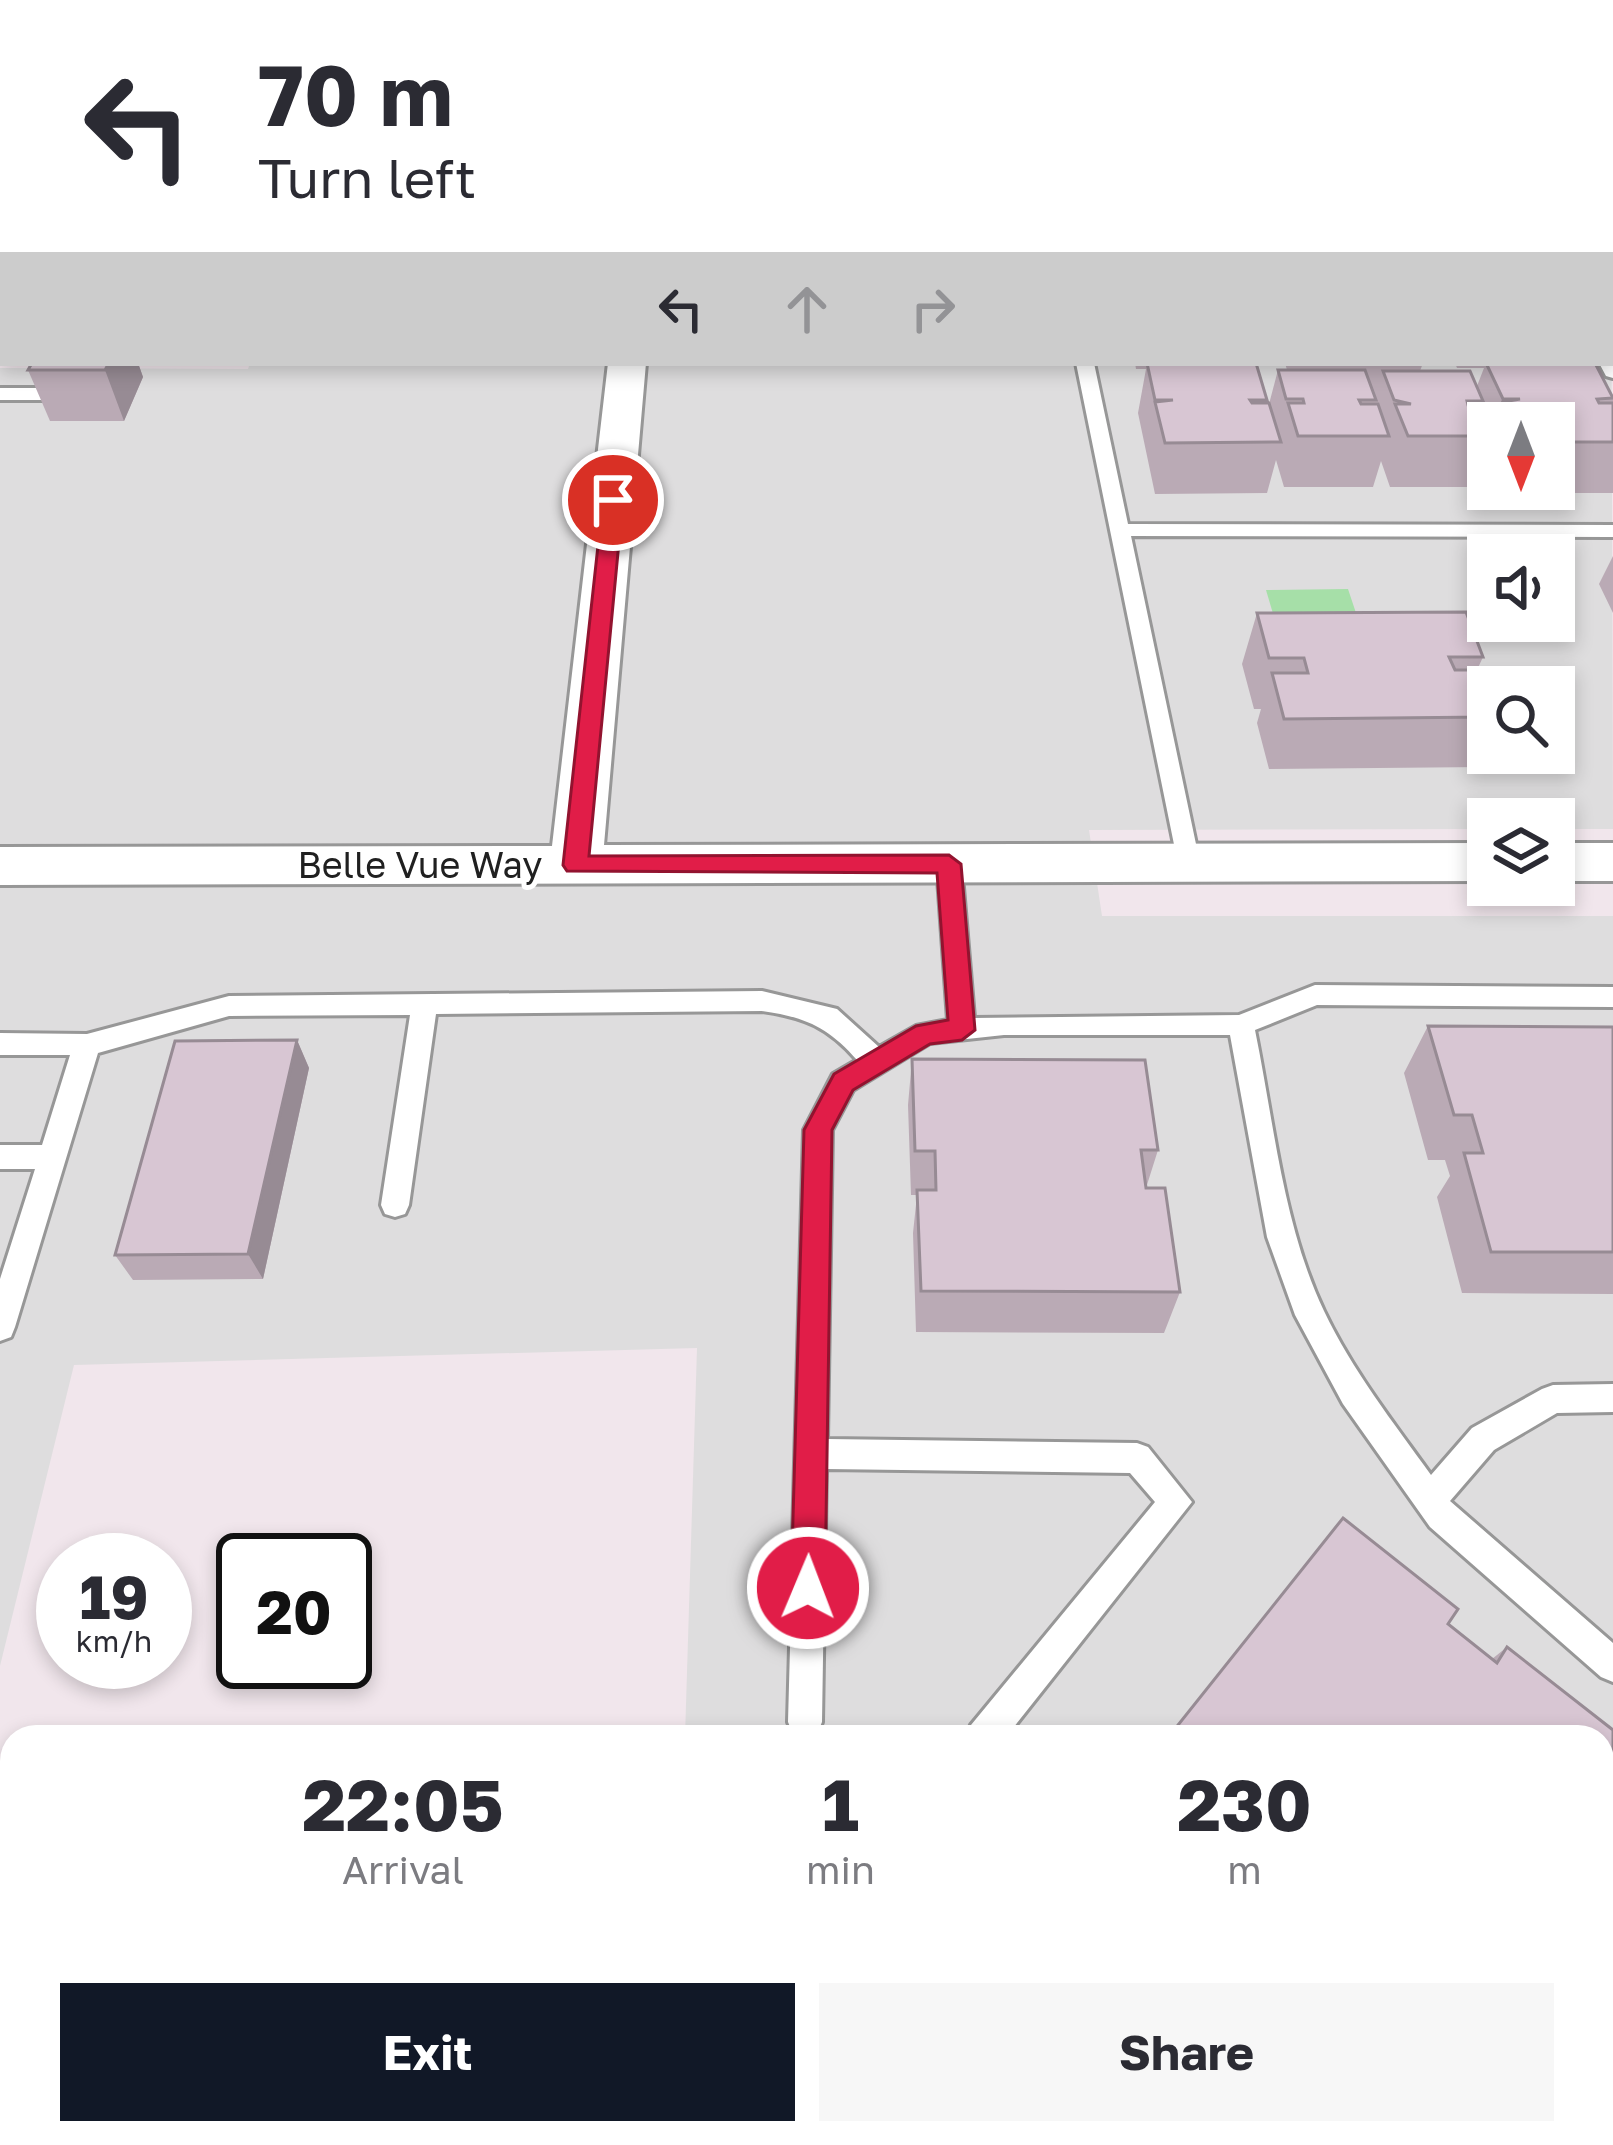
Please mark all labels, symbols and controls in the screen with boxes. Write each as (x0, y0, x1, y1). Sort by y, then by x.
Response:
text: 70 m (258, 44, 453, 144)
icon: left (60, 48, 216, 204)
text: Turn left (258, 145, 476, 210)
icon: left (648, 276, 714, 342)
icon: ahead (774, 276, 840, 342)
icon: right (900, 276, 966, 342)
north arrow (1467, 402, 1575, 510)
map controls (1467, 402, 1575, 906)
pin (562, 449, 664, 551)
icon: arrive (580, 467, 646, 533)
button: sound (1467, 534, 1575, 642)
button: search (1467, 666, 1575, 774)
button: layers (1467, 798, 1575, 906)
street label: Belle Vue Way (298, 843, 542, 886)
position arrow (745, 1525, 871, 1651)
speed limit sign: 20 (216, 1533, 372, 1689)
text: 19 (79, 1560, 148, 1632)
text: km/h (76, 1623, 152, 1659)
text: 22:05 (302, 1760, 504, 1847)
text: 1 (822, 1760, 859, 1847)
text: 230 (1177, 1760, 1312, 1847)
text: Arrival (342, 1846, 464, 1893)
text: min (806, 1846, 875, 1893)
text: m (1227, 1846, 1262, 1893)
button: Exit (60, 1983, 795, 2121)
button: Share (819, 1983, 1554, 2121)

